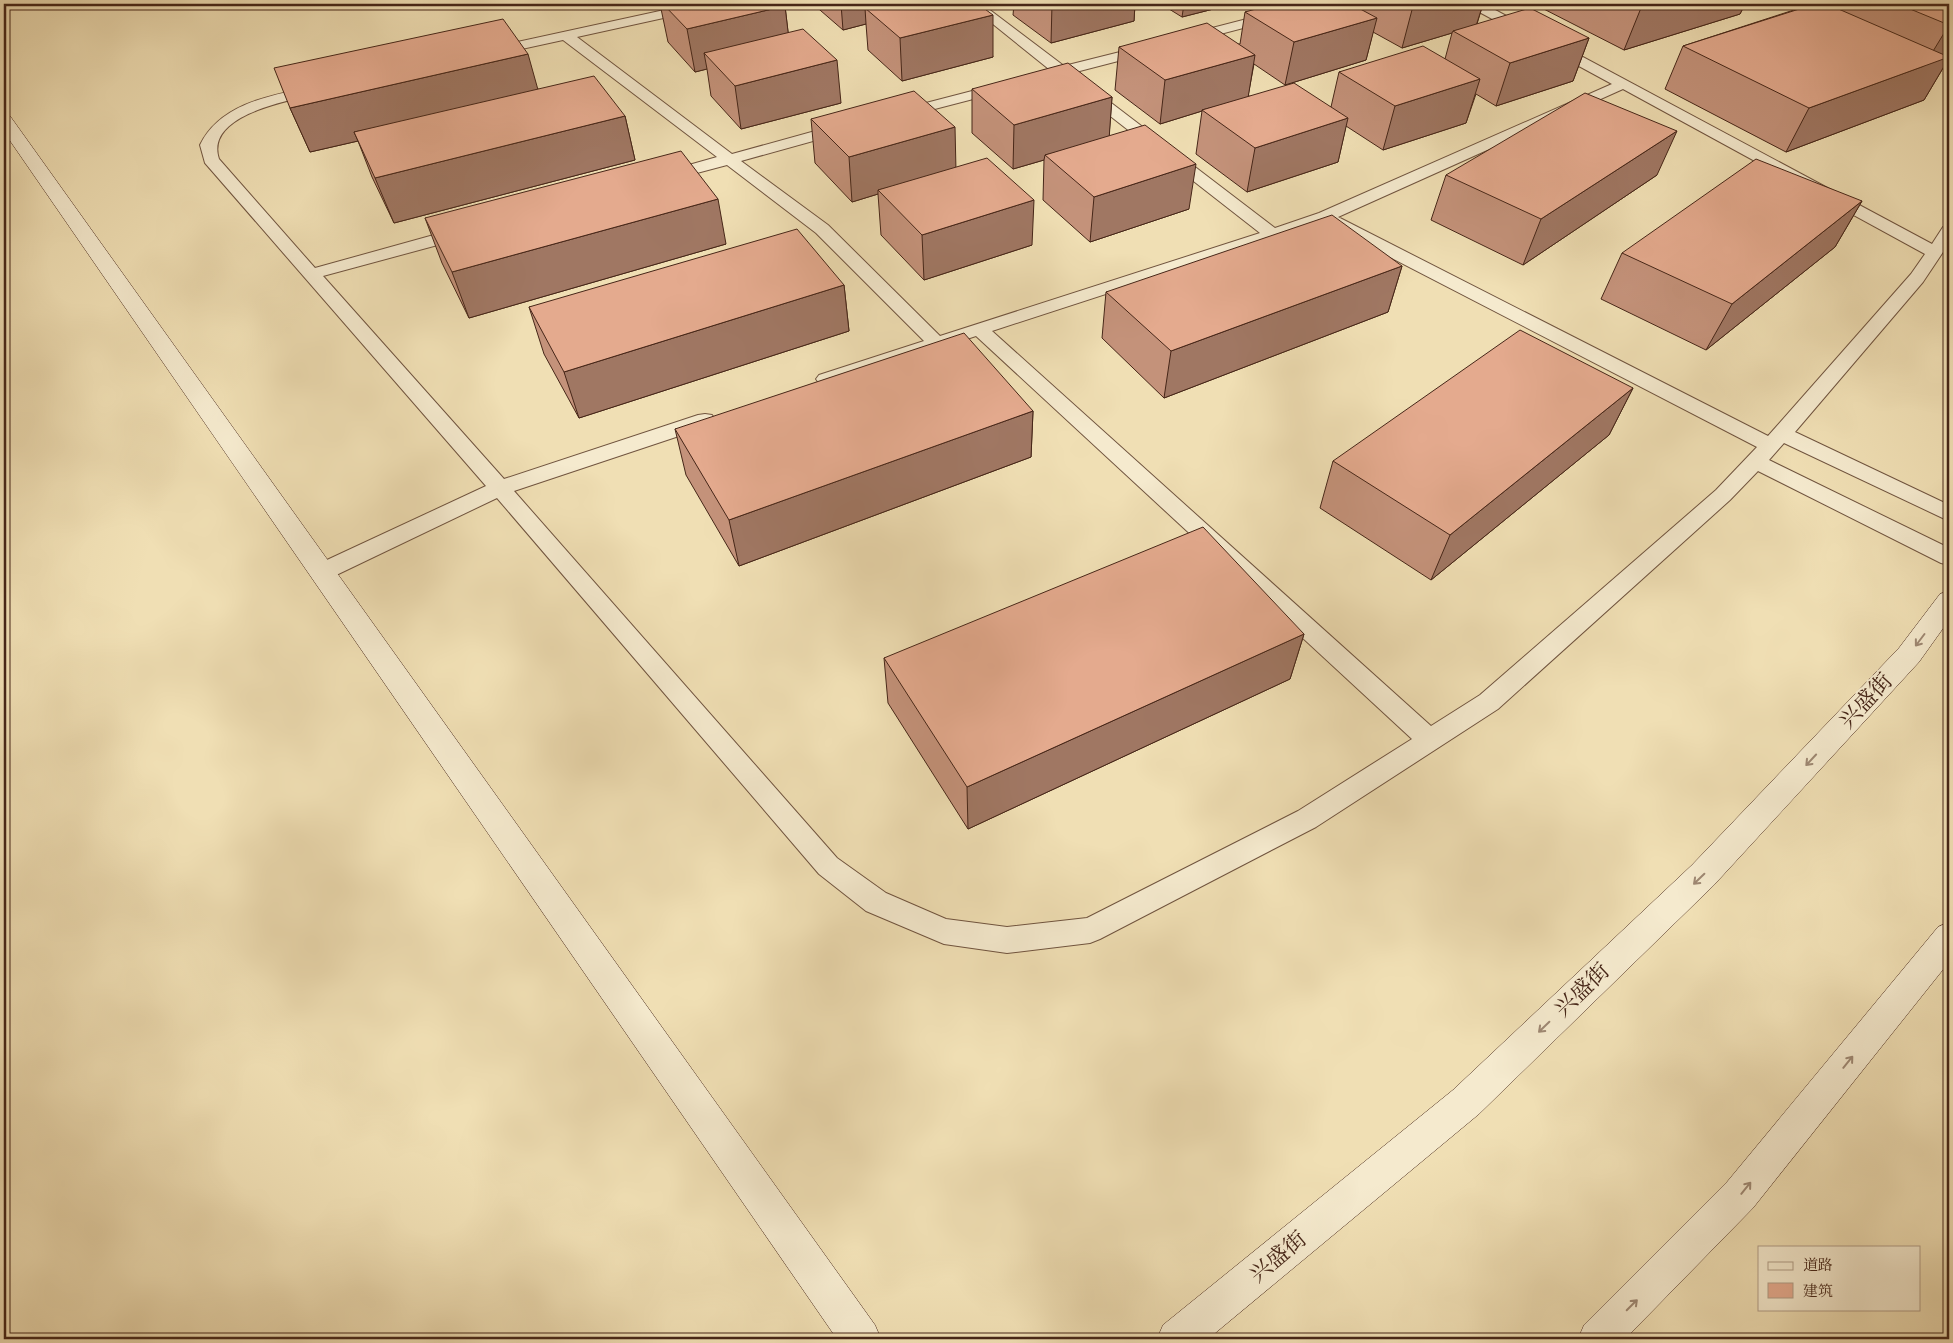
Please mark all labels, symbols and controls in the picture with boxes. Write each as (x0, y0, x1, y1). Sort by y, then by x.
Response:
one-way arrow (1915, 633, 1925, 647)
street label: 兴盛街 (1833, 667, 1899, 735)
one-way arrow (1805, 754, 1817, 767)
one-way arrow (1693, 872, 1705, 885)
street label: 兴盛街 (1549, 957, 1615, 1023)
one-way arrow (1538, 1021, 1550, 1033)
one-way arrow (1843, 1056, 1854, 1069)
one-way arrow (1740, 1182, 1751, 1195)
street label: 兴盛街 (1244, 1225, 1312, 1289)
legend (1758, 1246, 1920, 1310)
text: 道路 (1803, 1256, 1833, 1275)
text: 建筑 (1803, 1282, 1833, 1301)
one-way arrow (1626, 1298, 1638, 1311)

